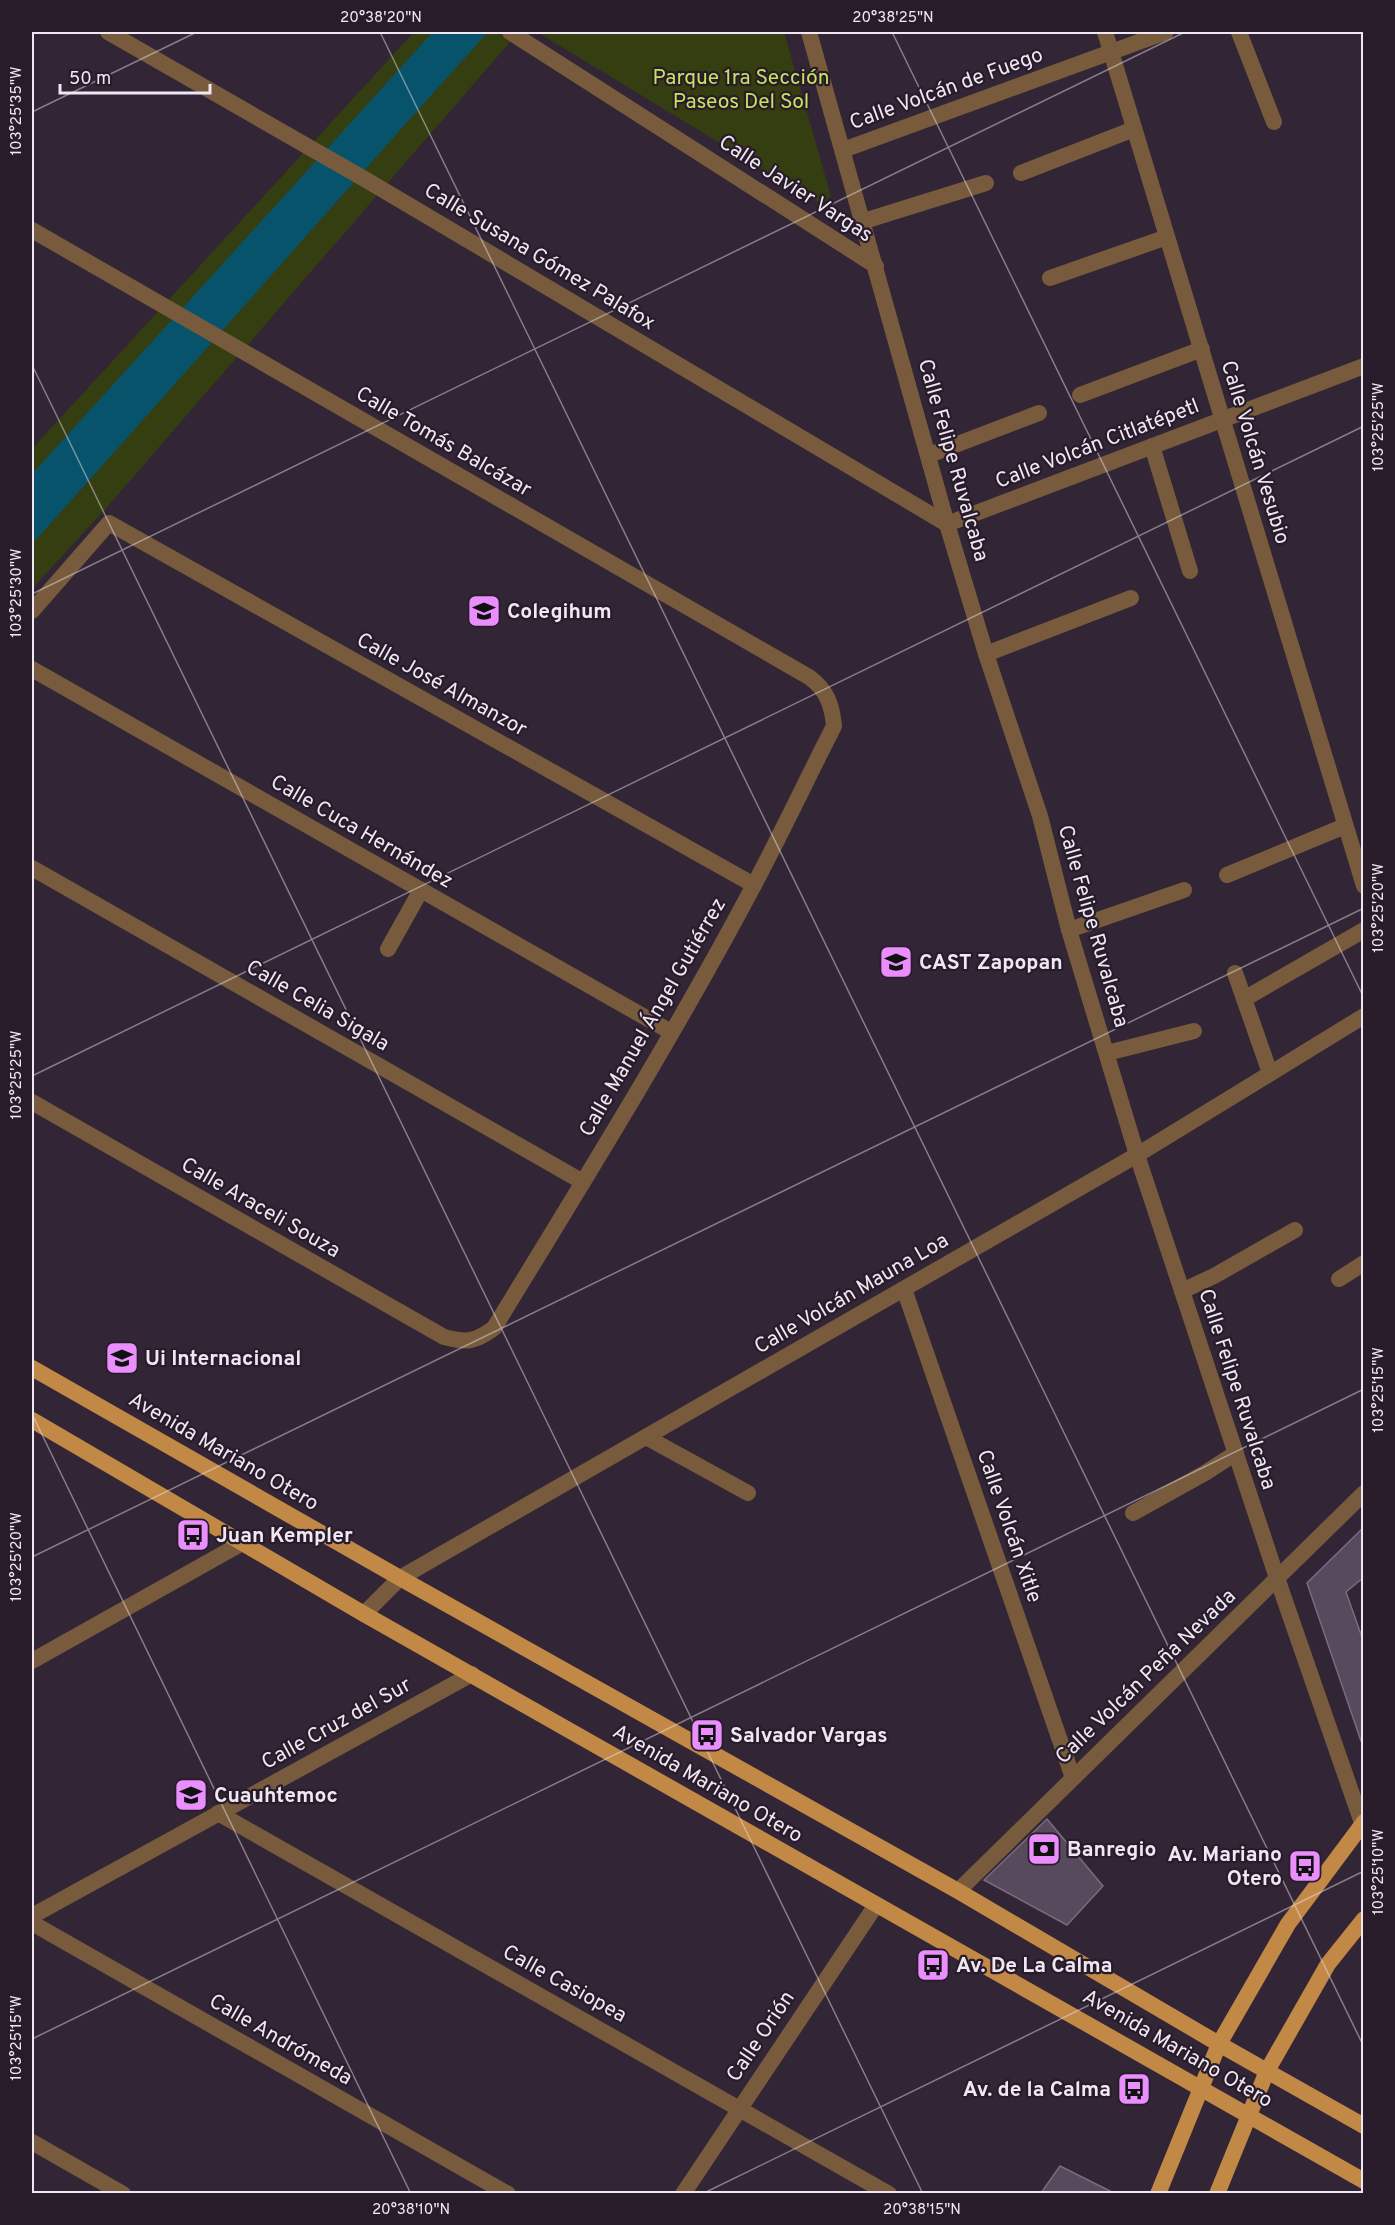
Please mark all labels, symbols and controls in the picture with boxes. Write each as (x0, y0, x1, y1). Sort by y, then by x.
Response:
text: 20°38'20"N (340, 9, 422, 28)
text: 20°38'25"N (852, 9, 934, 28)
street label: Calle Volcán de Fuego (846, 42, 1047, 137)
scale bar (60, 57, 210, 95)
park label: Parque 1ra Sección Paseos Del Sol (652, 65, 830, 116)
text: 103°25'35"W (8, 66, 27, 156)
text: 50 m (69, 68, 111, 91)
street label: Calle Javier Vargas (713, 129, 877, 249)
street label: Calle Susana Gómez Palafox (419, 177, 660, 337)
street label: Calle Felipe Ruvalcaba (911, 356, 994, 565)
street label: Calle Volcán Vesubio (1214, 357, 1295, 547)
street label: Calle Tomás Balcázar (350, 381, 536, 504)
text: 103°25'25"W (1370, 382, 1389, 472)
street label: Calle Volcán Citlatépetl (992, 393, 1203, 496)
text: 103°25'30"W (8, 548, 27, 638)
school or university icon: Colegihum (466, 593, 502, 629)
place label: Colegihum (507, 599, 612, 626)
street label: Calle José Almanzor (351, 627, 531, 743)
street label: Calle Cuca Hernández (265, 769, 457, 896)
street label: Calle Felipe Ruvalcaba (1051, 822, 1134, 1031)
text: 103°25'20"W (1370, 863, 1389, 953)
street label: Calle Manuel Ángel Gutiérrez (573, 893, 733, 1142)
school or university icon: CAST Zapopan (878, 944, 914, 980)
place label: CAST Zapopan (919, 950, 1063, 977)
street label: Calle Celia Sigala (241, 954, 394, 1058)
text: 103°25'25"W (8, 1030, 27, 1120)
street label: Calle Araceli Souza (176, 1152, 345, 1265)
street label: Calle Volcán Mauna Loa (750, 1228, 954, 1361)
street label: Calle Felipe Ruvalcaba (1191, 1286, 1282, 1493)
school or university icon: Ui Internacional (104, 1340, 140, 1376)
place label: Ui Internacional (145, 1346, 301, 1373)
text: 103°25'15"W (1370, 1347, 1389, 1433)
street label: Avenida Mariano Otero (123, 1387, 323, 1518)
street label: Calle Volcán Xitle (970, 1446, 1047, 1607)
text: 103°25'20"W (8, 1512, 27, 1602)
bus stop icon: Juan Kempler (175, 1517, 211, 1553)
place label: Juan Kempler (216, 1523, 353, 1550)
street label: Calle Volcán Peña Nevada (1050, 1584, 1242, 1771)
street label: Calle Cruz del Sur (257, 1672, 416, 1777)
bus stop icon: Salvador Vargas (689, 1717, 725, 1753)
street label: Avenida Mariano Otero (607, 1719, 807, 1850)
place label: Salvador Vargas (730, 1723, 888, 1750)
school or university icon: Cuauhtemoc (173, 1777, 209, 1813)
place label: Cuauhtemoc (214, 1783, 338, 1810)
text: 103°25'10"W (1370, 1829, 1389, 1915)
bank icon: Banregio (1026, 1831, 1062, 1867)
place label: Banregio (1067, 1837, 1156, 1864)
place label: Av. Mariano Otero (1168, 1842, 1282, 1893)
bus stop icon: Av. Mariano Otero (1287, 1848, 1323, 1884)
street label: Calle Casiopea (497, 1939, 631, 2030)
bus stop icon: Av. De La Calma (915, 1947, 951, 1983)
place label: Av. De La Calma (956, 1953, 1112, 1980)
street label: Avenida Mariano Otero (1077, 1984, 1277, 2115)
street label: Calle Orión (721, 1986, 802, 2088)
street label: Calle Andrómeda (204, 1988, 357, 2092)
text: 103°25'15"W (8, 1995, 27, 2081)
bus stop icon: Av. de la Calma (1116, 2071, 1152, 2107)
place label: Av. de la Calma (963, 2077, 1111, 2104)
text: 20°38'10"N (372, 2201, 450, 2220)
text: 20°38'15"N (883, 2201, 961, 2220)

